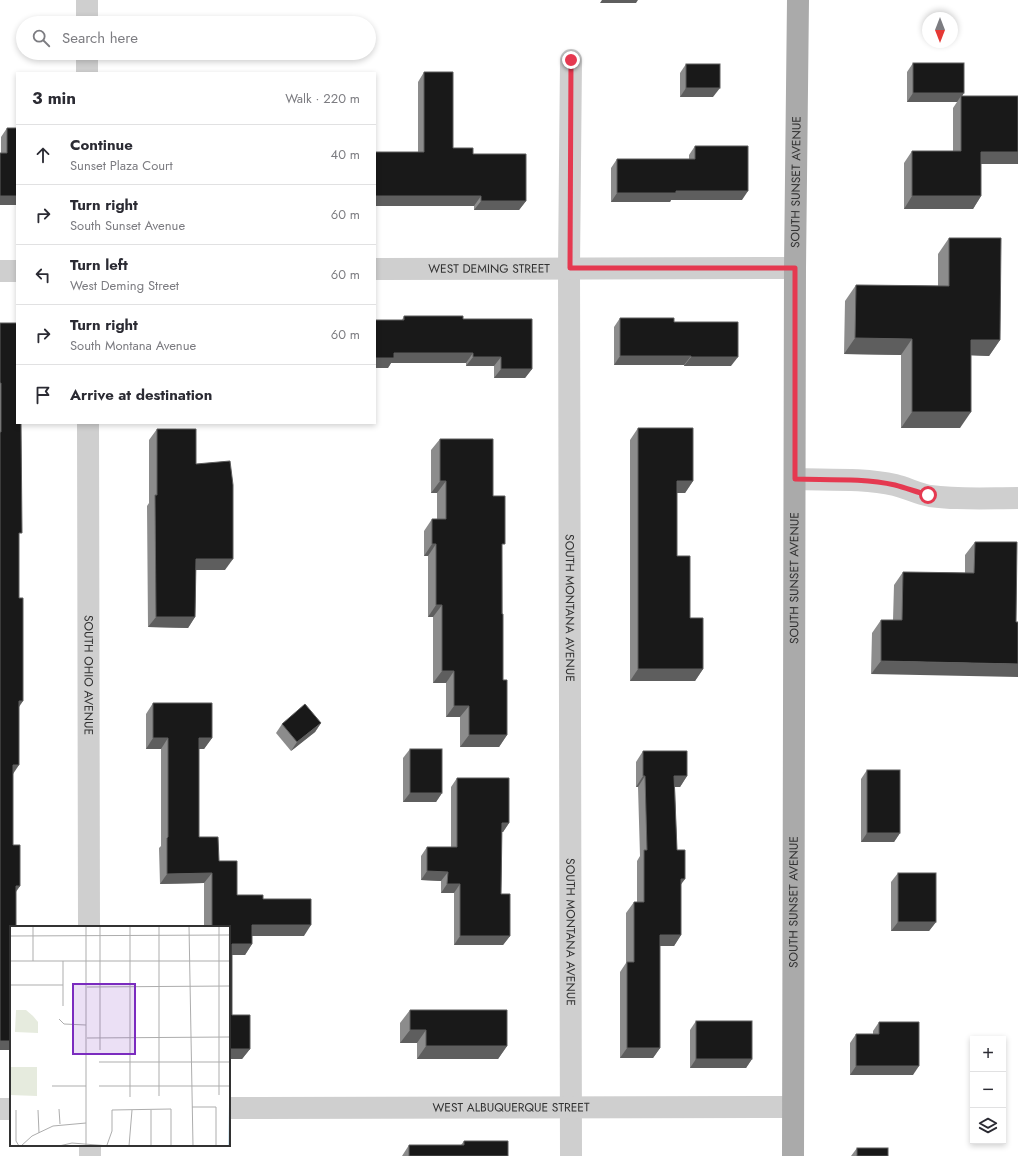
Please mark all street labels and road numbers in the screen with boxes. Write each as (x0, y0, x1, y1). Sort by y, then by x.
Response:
street label: SOUTH SUNSET AVENUE (786, 116, 806, 248)
street label: WEST DEMING STREET (428, 260, 550, 278)
street label: SOUTH SUNSET AVENUE (785, 512, 803, 644)
street label: SOUTH MONTANA AVENUE (561, 534, 579, 682)
street label: SOUTH OHIO AVENUE (79, 615, 98, 735)
street label: SOUTH SUNSET AVENUE (784, 836, 803, 968)
street label: SOUTH MONTANA AVENUE (561, 858, 580, 1006)
street label: WEST ALBUQUERQUE STREET (432, 1098, 590, 1117)

